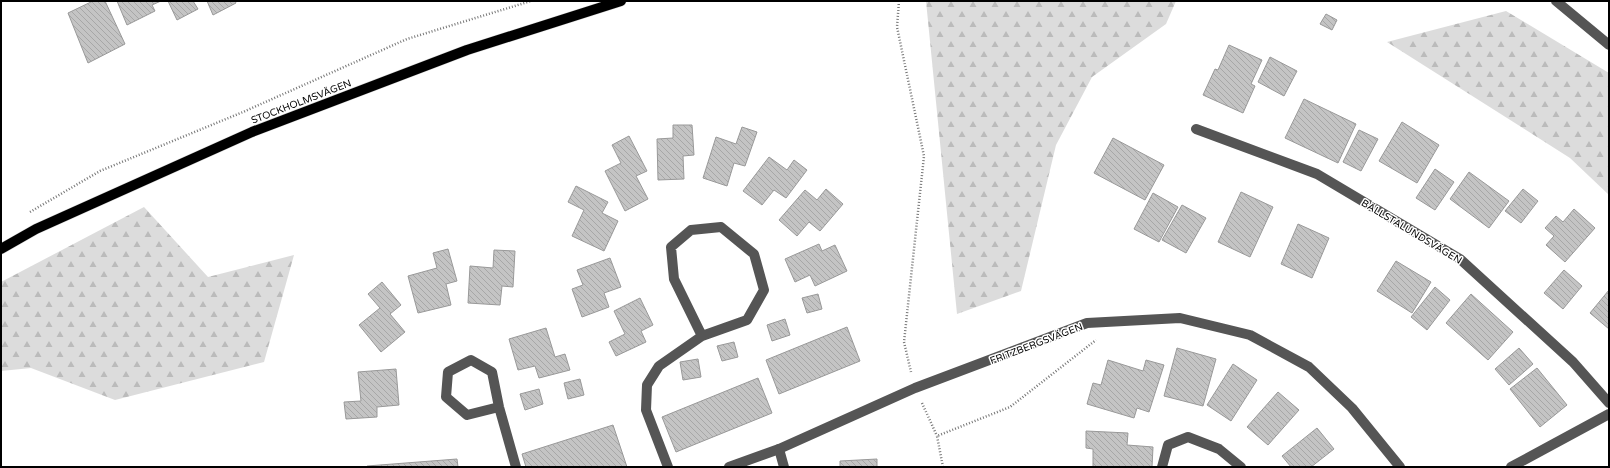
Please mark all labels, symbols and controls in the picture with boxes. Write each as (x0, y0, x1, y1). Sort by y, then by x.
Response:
street label: STOCKHOLMSVÄGEN (250, 77, 353, 127)
street label: BÄLLSTALUNDSVÄGEN (1359, 197, 1464, 267)
street label: FRITZBERGSVÄGEN (988, 321, 1084, 367)

